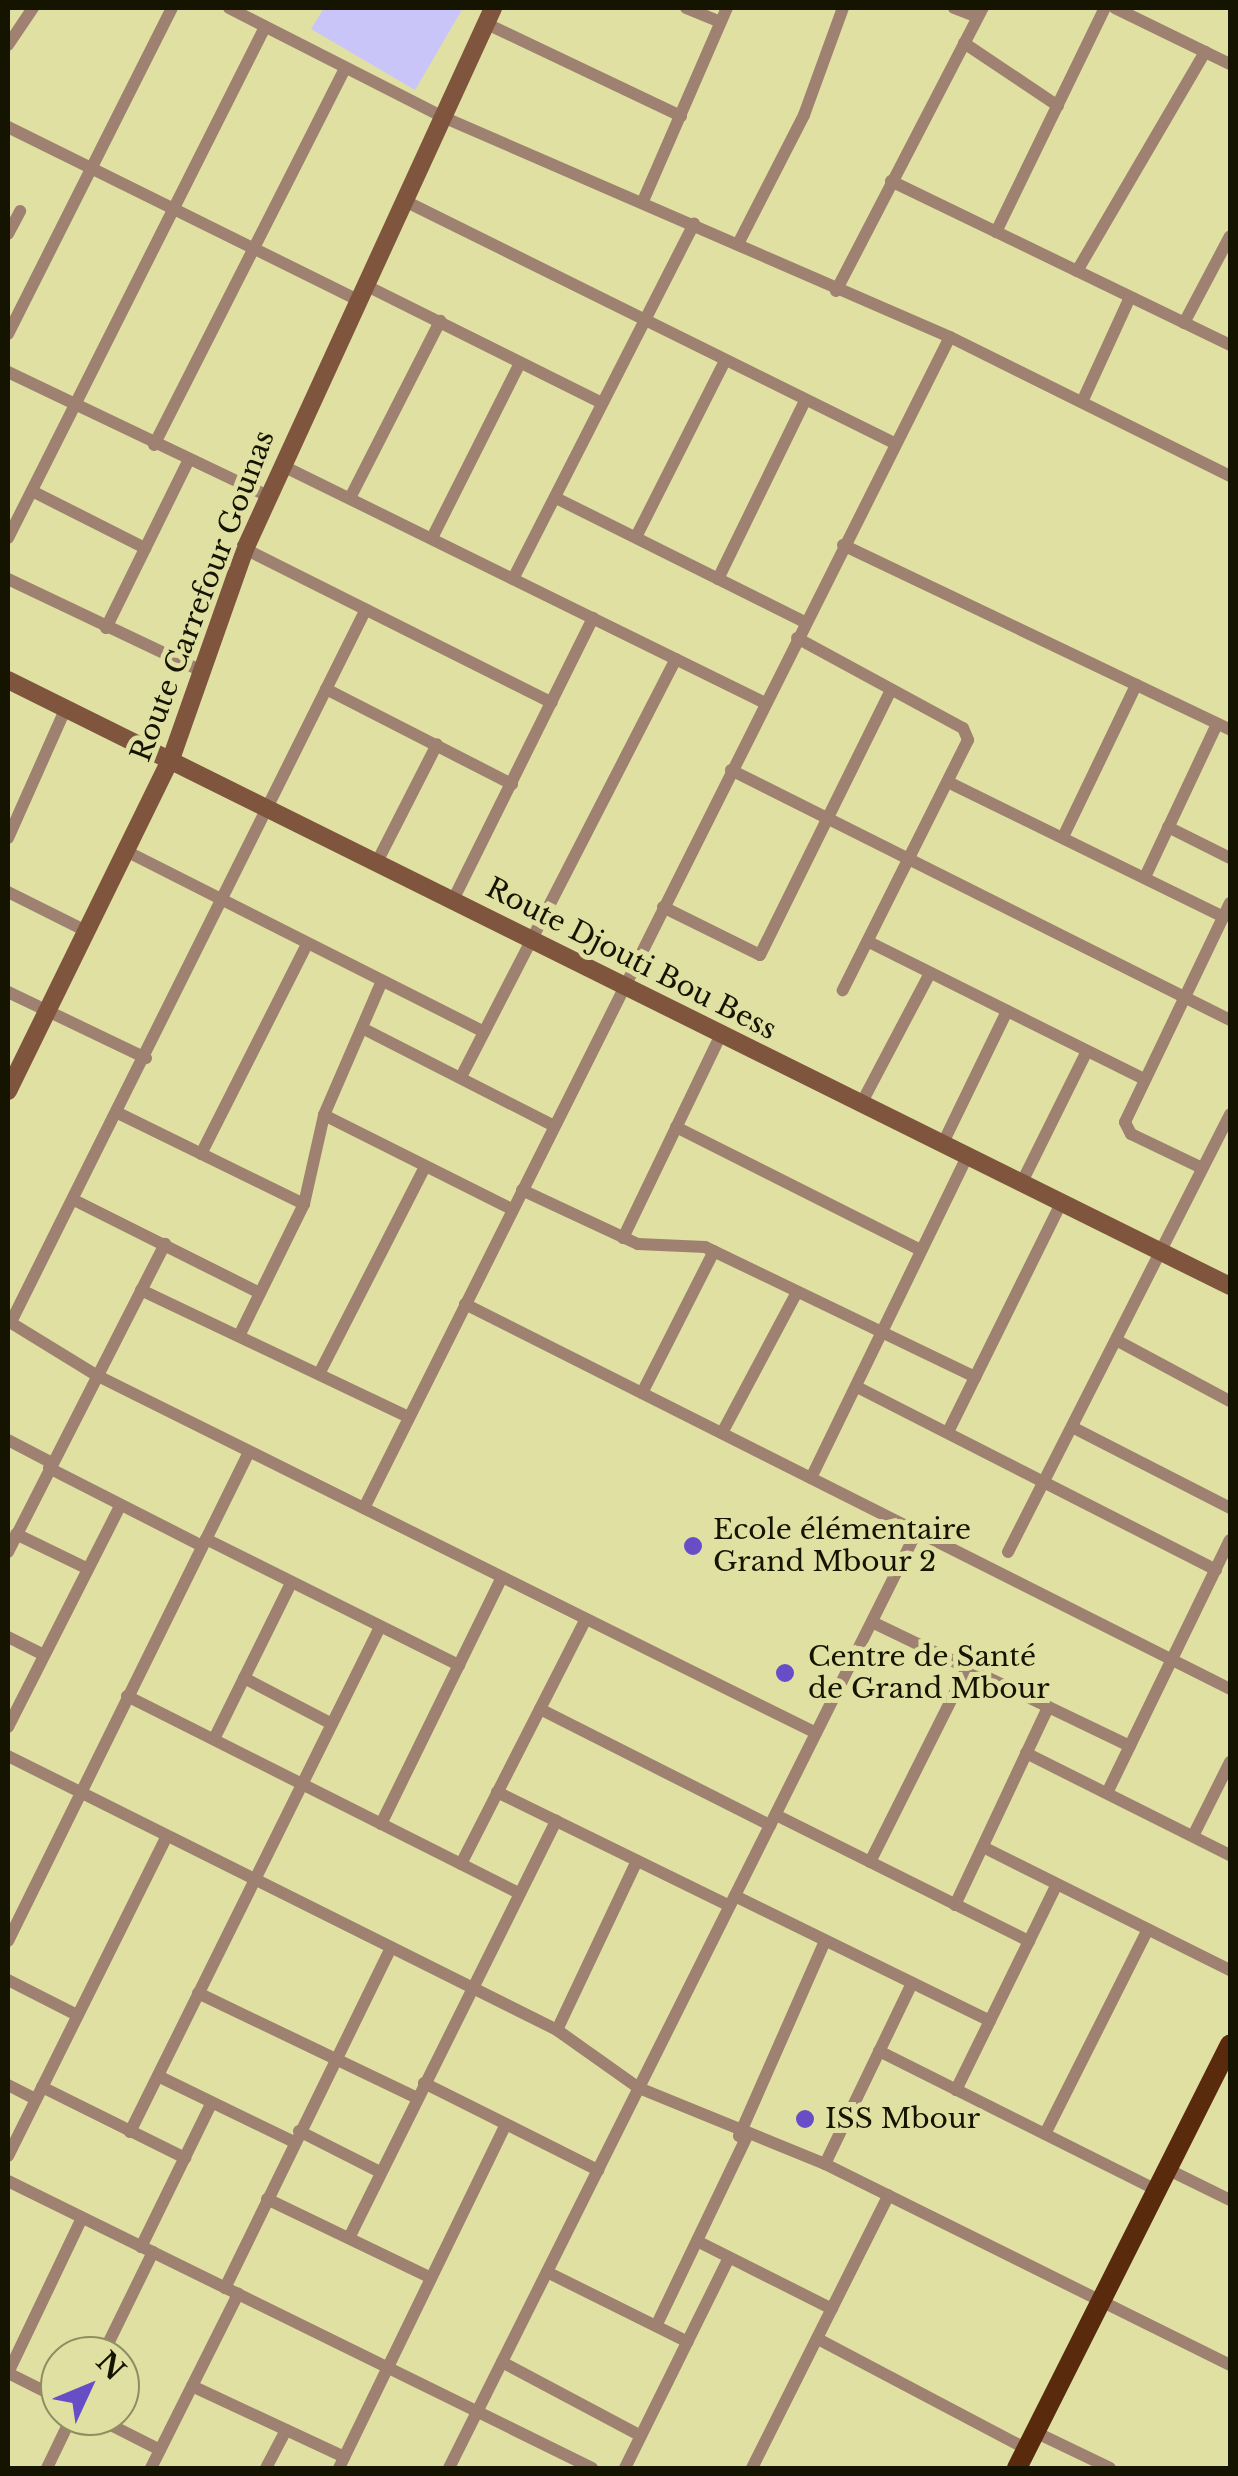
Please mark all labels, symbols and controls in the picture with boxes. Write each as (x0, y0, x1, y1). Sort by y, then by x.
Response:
street label: Route Carrefour Gounas (124, 425, 282, 767)
street label: Route Djouti Bou Bess (480, 871, 782, 1047)
place label: Ecole élémentaire Grand Mbour 2 (713, 1513, 971, 1579)
marker: Ecole élémentaire Grand Mbour 2 (682, 1535, 704, 1557)
place label: Centre de Santé de Grand Mbour (808, 1640, 1050, 1706)
marker: Centre de Santé de Grand Mbour (772, 1660, 798, 1686)
place label: ISS Mbour (825, 2102, 980, 2136)
marker: ISS Mbour (794, 2108, 816, 2130)
north arrow (40, 2336, 140, 2436)
text: N (89, 2345, 132, 2388)

